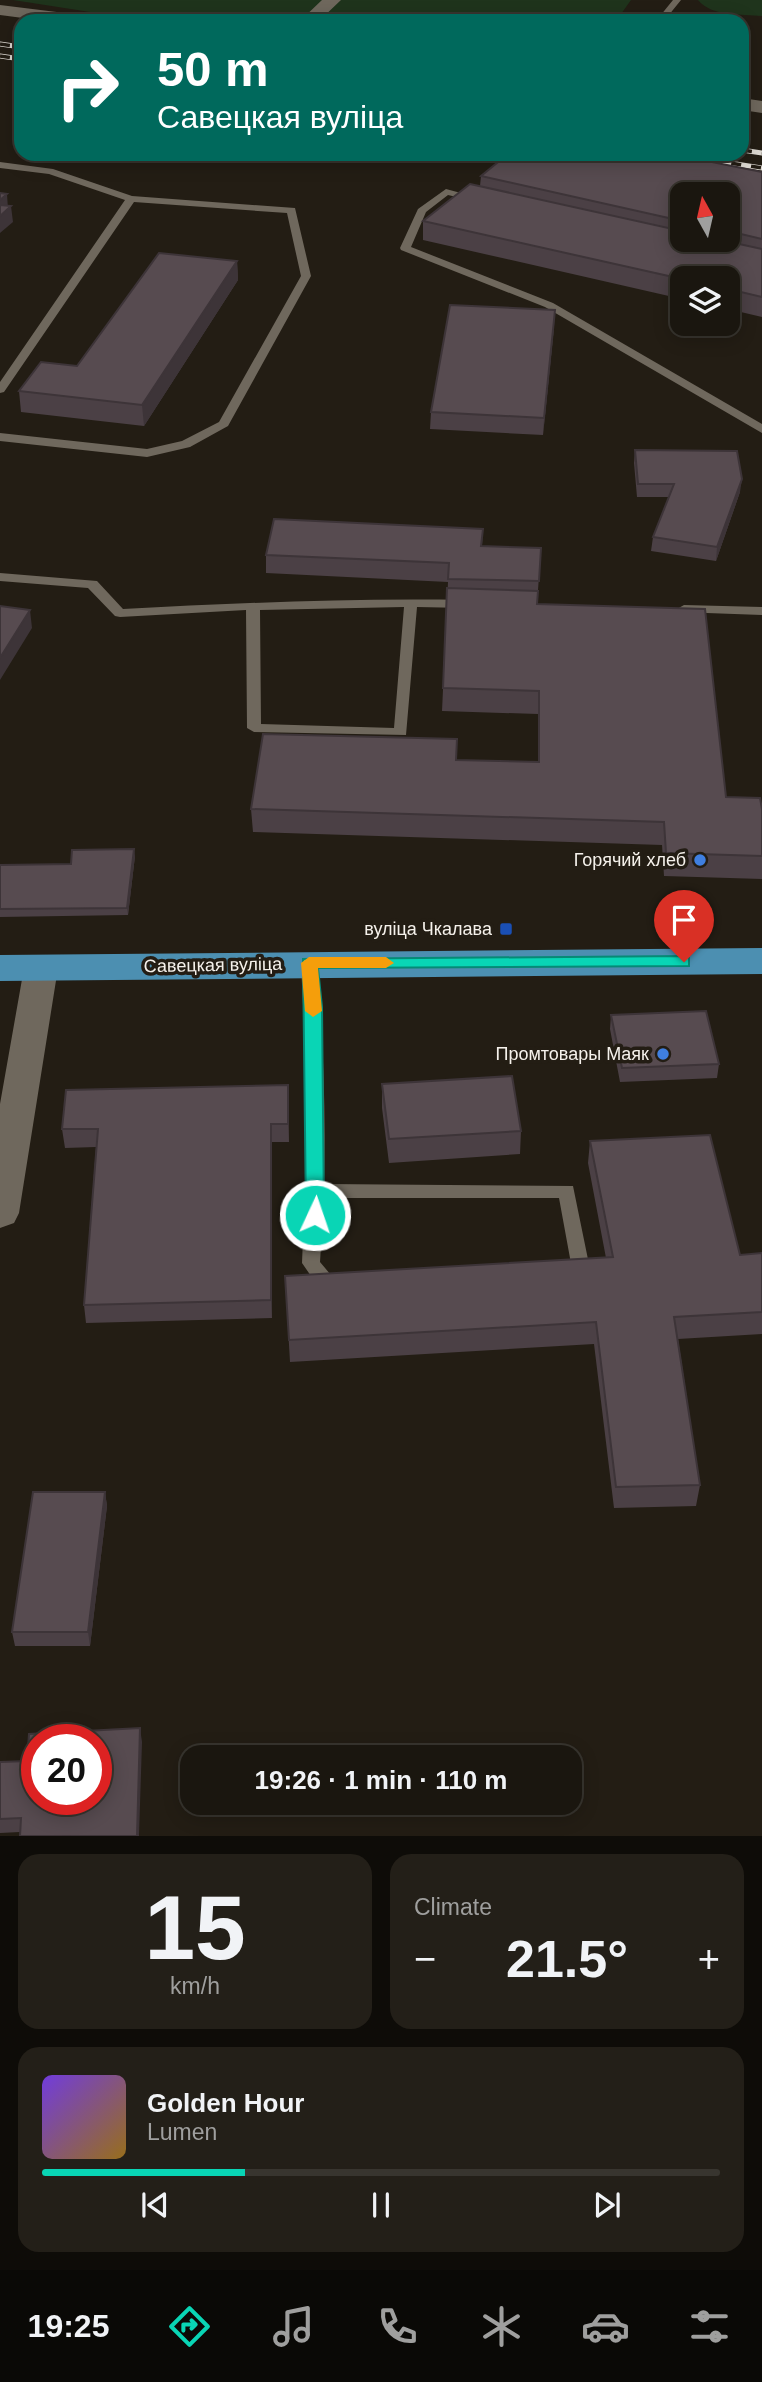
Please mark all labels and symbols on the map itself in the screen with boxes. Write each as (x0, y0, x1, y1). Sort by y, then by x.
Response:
north arrow (670, 182, 740, 252)
place label: Горячий хлеб (574, 850, 686, 870)
marker: Горячий хлеб (692, 852, 708, 868)
pin (654, 890, 714, 962)
place label: вуліца Чкалава (364, 919, 493, 939)
marker: вуліца Чкалава (498, 921, 514, 937)
street label: Савецкая вуліца (144, 954, 283, 976)
place label: Промтовары Маяк (495, 1044, 649, 1064)
marker: Промтовары Маяк (655, 1046, 671, 1062)
position arrow (278, 1178, 352, 1252)
speed limit sign: 20 (21, 1724, 112, 1815)

